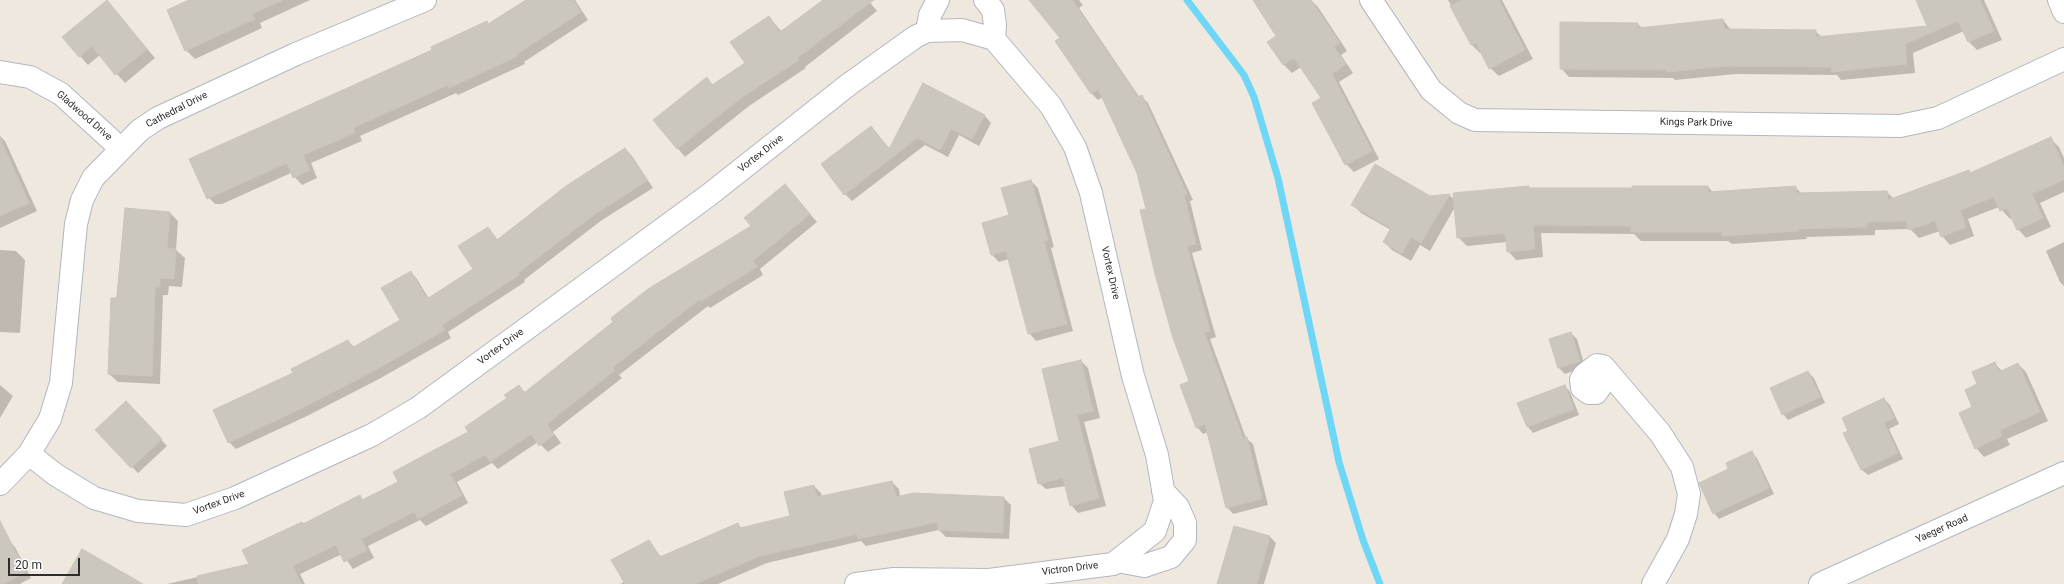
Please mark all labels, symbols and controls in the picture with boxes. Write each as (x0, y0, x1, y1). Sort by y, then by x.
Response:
street label: Gladwood Drive (54, 89, 114, 143)
street label: Cathedral Drive (144, 89, 210, 131)
street label: Kings Park Drive (1660, 116, 1732, 130)
street label: Vortex Drive (736, 133, 786, 175)
street label: Vortex Drive (1098, 245, 1122, 301)
street label: Vortex Drive (476, 326, 526, 368)
street label: Vortex Drive (192, 488, 246, 518)
street label: Yaeger Road (1914, 512, 1970, 546)
scale bar (10, 550, 82, 576)
text: 20 m (15, 558, 42, 572)
street label: Victron Drive (1041, 560, 1099, 578)

